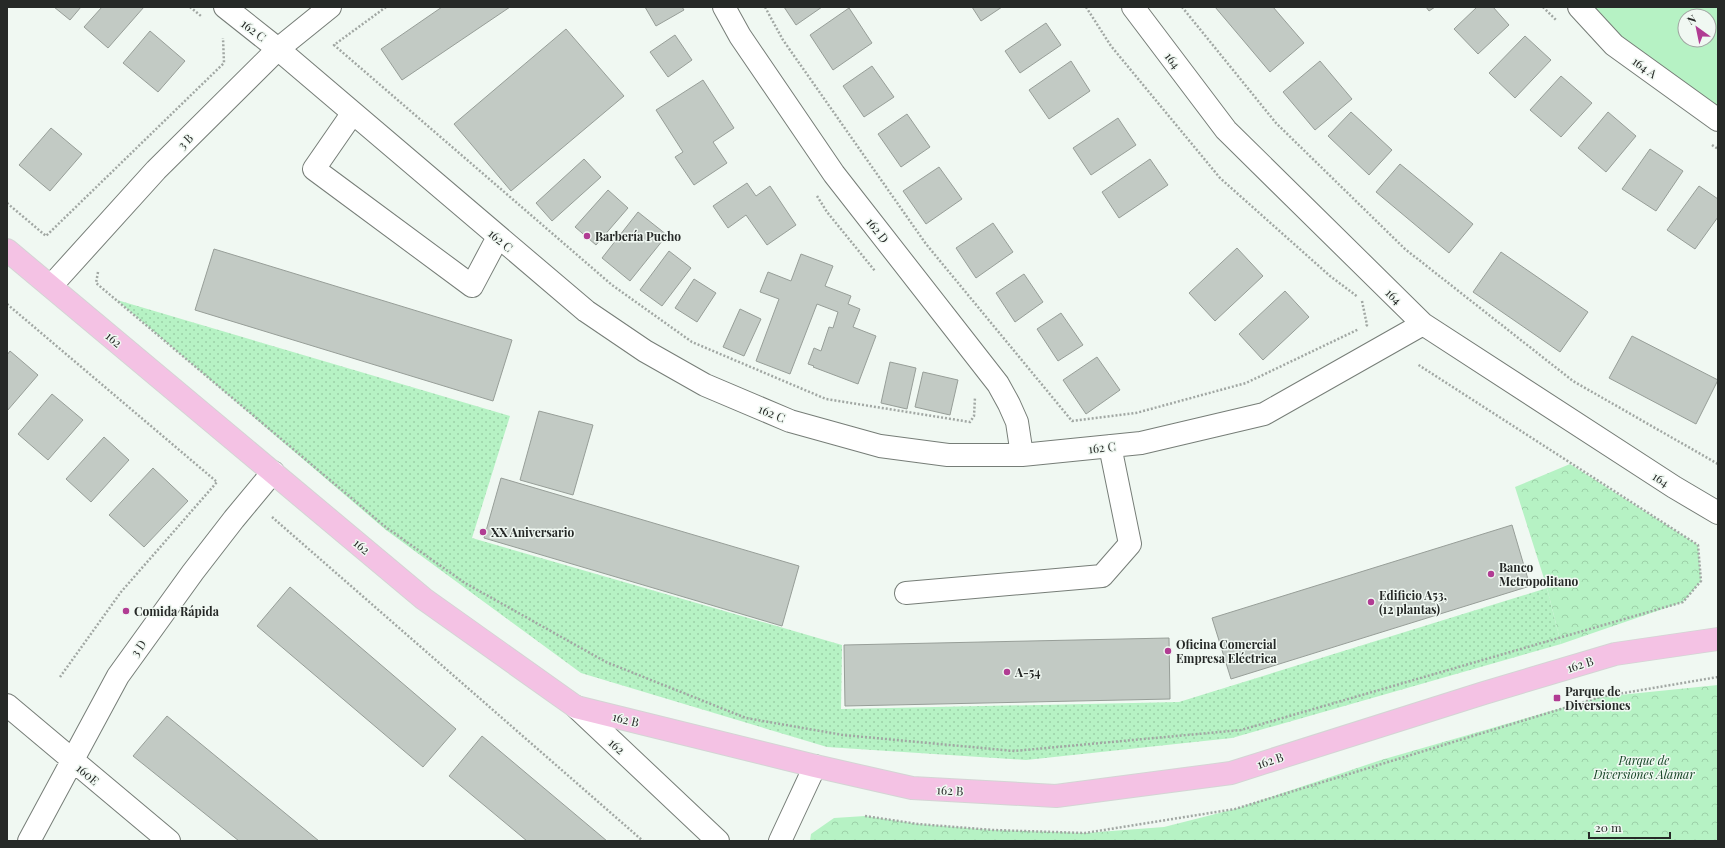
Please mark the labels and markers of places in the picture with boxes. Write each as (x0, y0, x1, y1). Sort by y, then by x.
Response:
place label: Barbería Pucho (595, 228, 681, 244)
marker: Barbería Pucho (582, 231, 592, 241)
place label: XX Aniversario (491, 524, 574, 540)
marker: XX Aniversario (478, 527, 488, 537)
place label: Banco Metropolitano (1499, 559, 1579, 589)
marker: Banco Metropolitano (1486, 569, 1496, 579)
place label: Edificio A53, (12 plantas) (1379, 587, 1447, 617)
marker: Edificio A53, (12 plantas) (1366, 597, 1376, 607)
place label: Comida Rápida (134, 603, 220, 619)
marker: Comida Rápida (121, 606, 131, 616)
place label: Oficina Comercial Empresa Eléctrica (1176, 636, 1277, 666)
marker: Oficina Comercial Empresa Eléctrica (1163, 646, 1173, 656)
place label: A-54 (1014, 664, 1041, 680)
marker: A-54 (1002, 667, 1012, 677)
place label: Parque de Diversiones (1565, 683, 1631, 713)
marker: Parque de Diversiones (1552, 693, 1562, 703)

